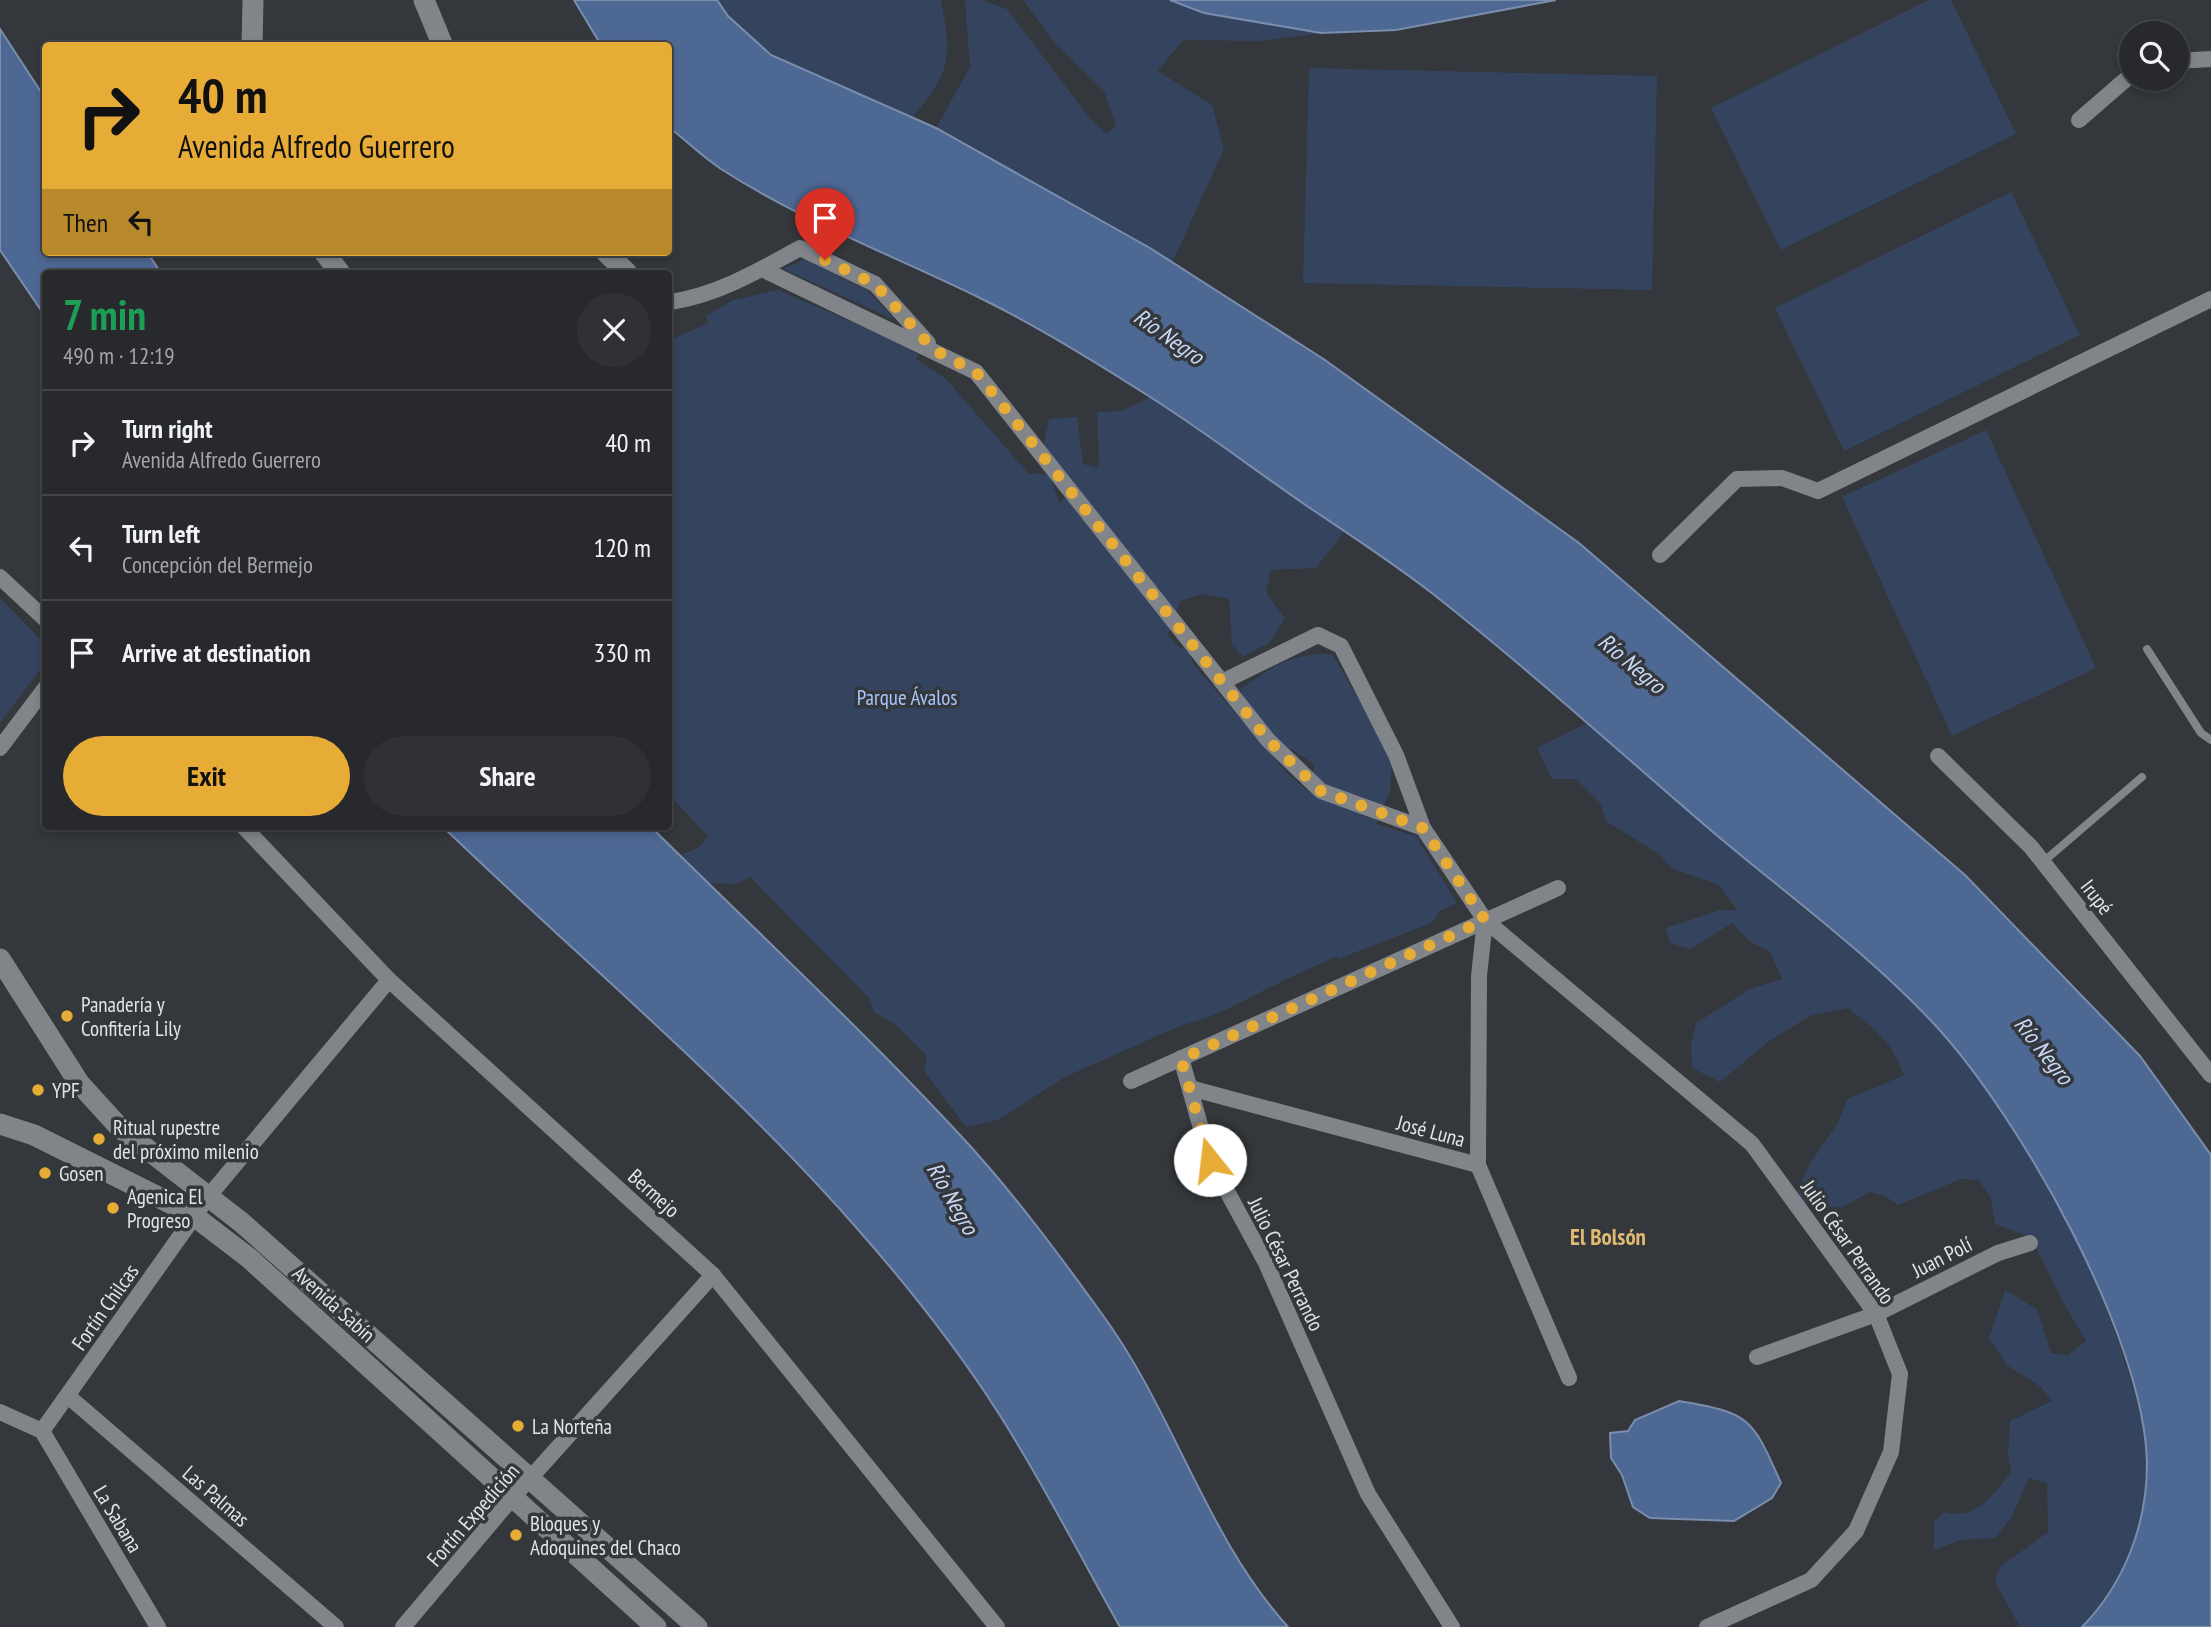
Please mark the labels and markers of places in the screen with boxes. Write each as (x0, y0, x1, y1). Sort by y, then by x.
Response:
pin (795, 188, 855, 260)
place label: Panadería y Confitería Lily (81, 991, 181, 1042)
marker: Panadería y Confitería Lily (59, 1008, 75, 1024)
place label: YPF (52, 1077, 80, 1104)
marker: YPF (30, 1082, 46, 1098)
place label: Ritual rupestre del próximo milenio (113, 1114, 259, 1165)
marker: Ritual rupestre del próximo milenio (91, 1131, 107, 1147)
place label: Gosen (59, 1160, 103, 1187)
marker: Gosen (37, 1165, 53, 1181)
place label: Agenica El Progreso (127, 1183, 203, 1234)
marker: Agenica El Progreso (105, 1200, 121, 1216)
place label: La Norteña (532, 1413, 612, 1440)
marker: La Norteña (510, 1418, 526, 1434)
place label: Bloques y Adoquines del Chaco (530, 1510, 681, 1561)
marker: Bloques y Adoquines del Chaco (508, 1527, 524, 1543)

